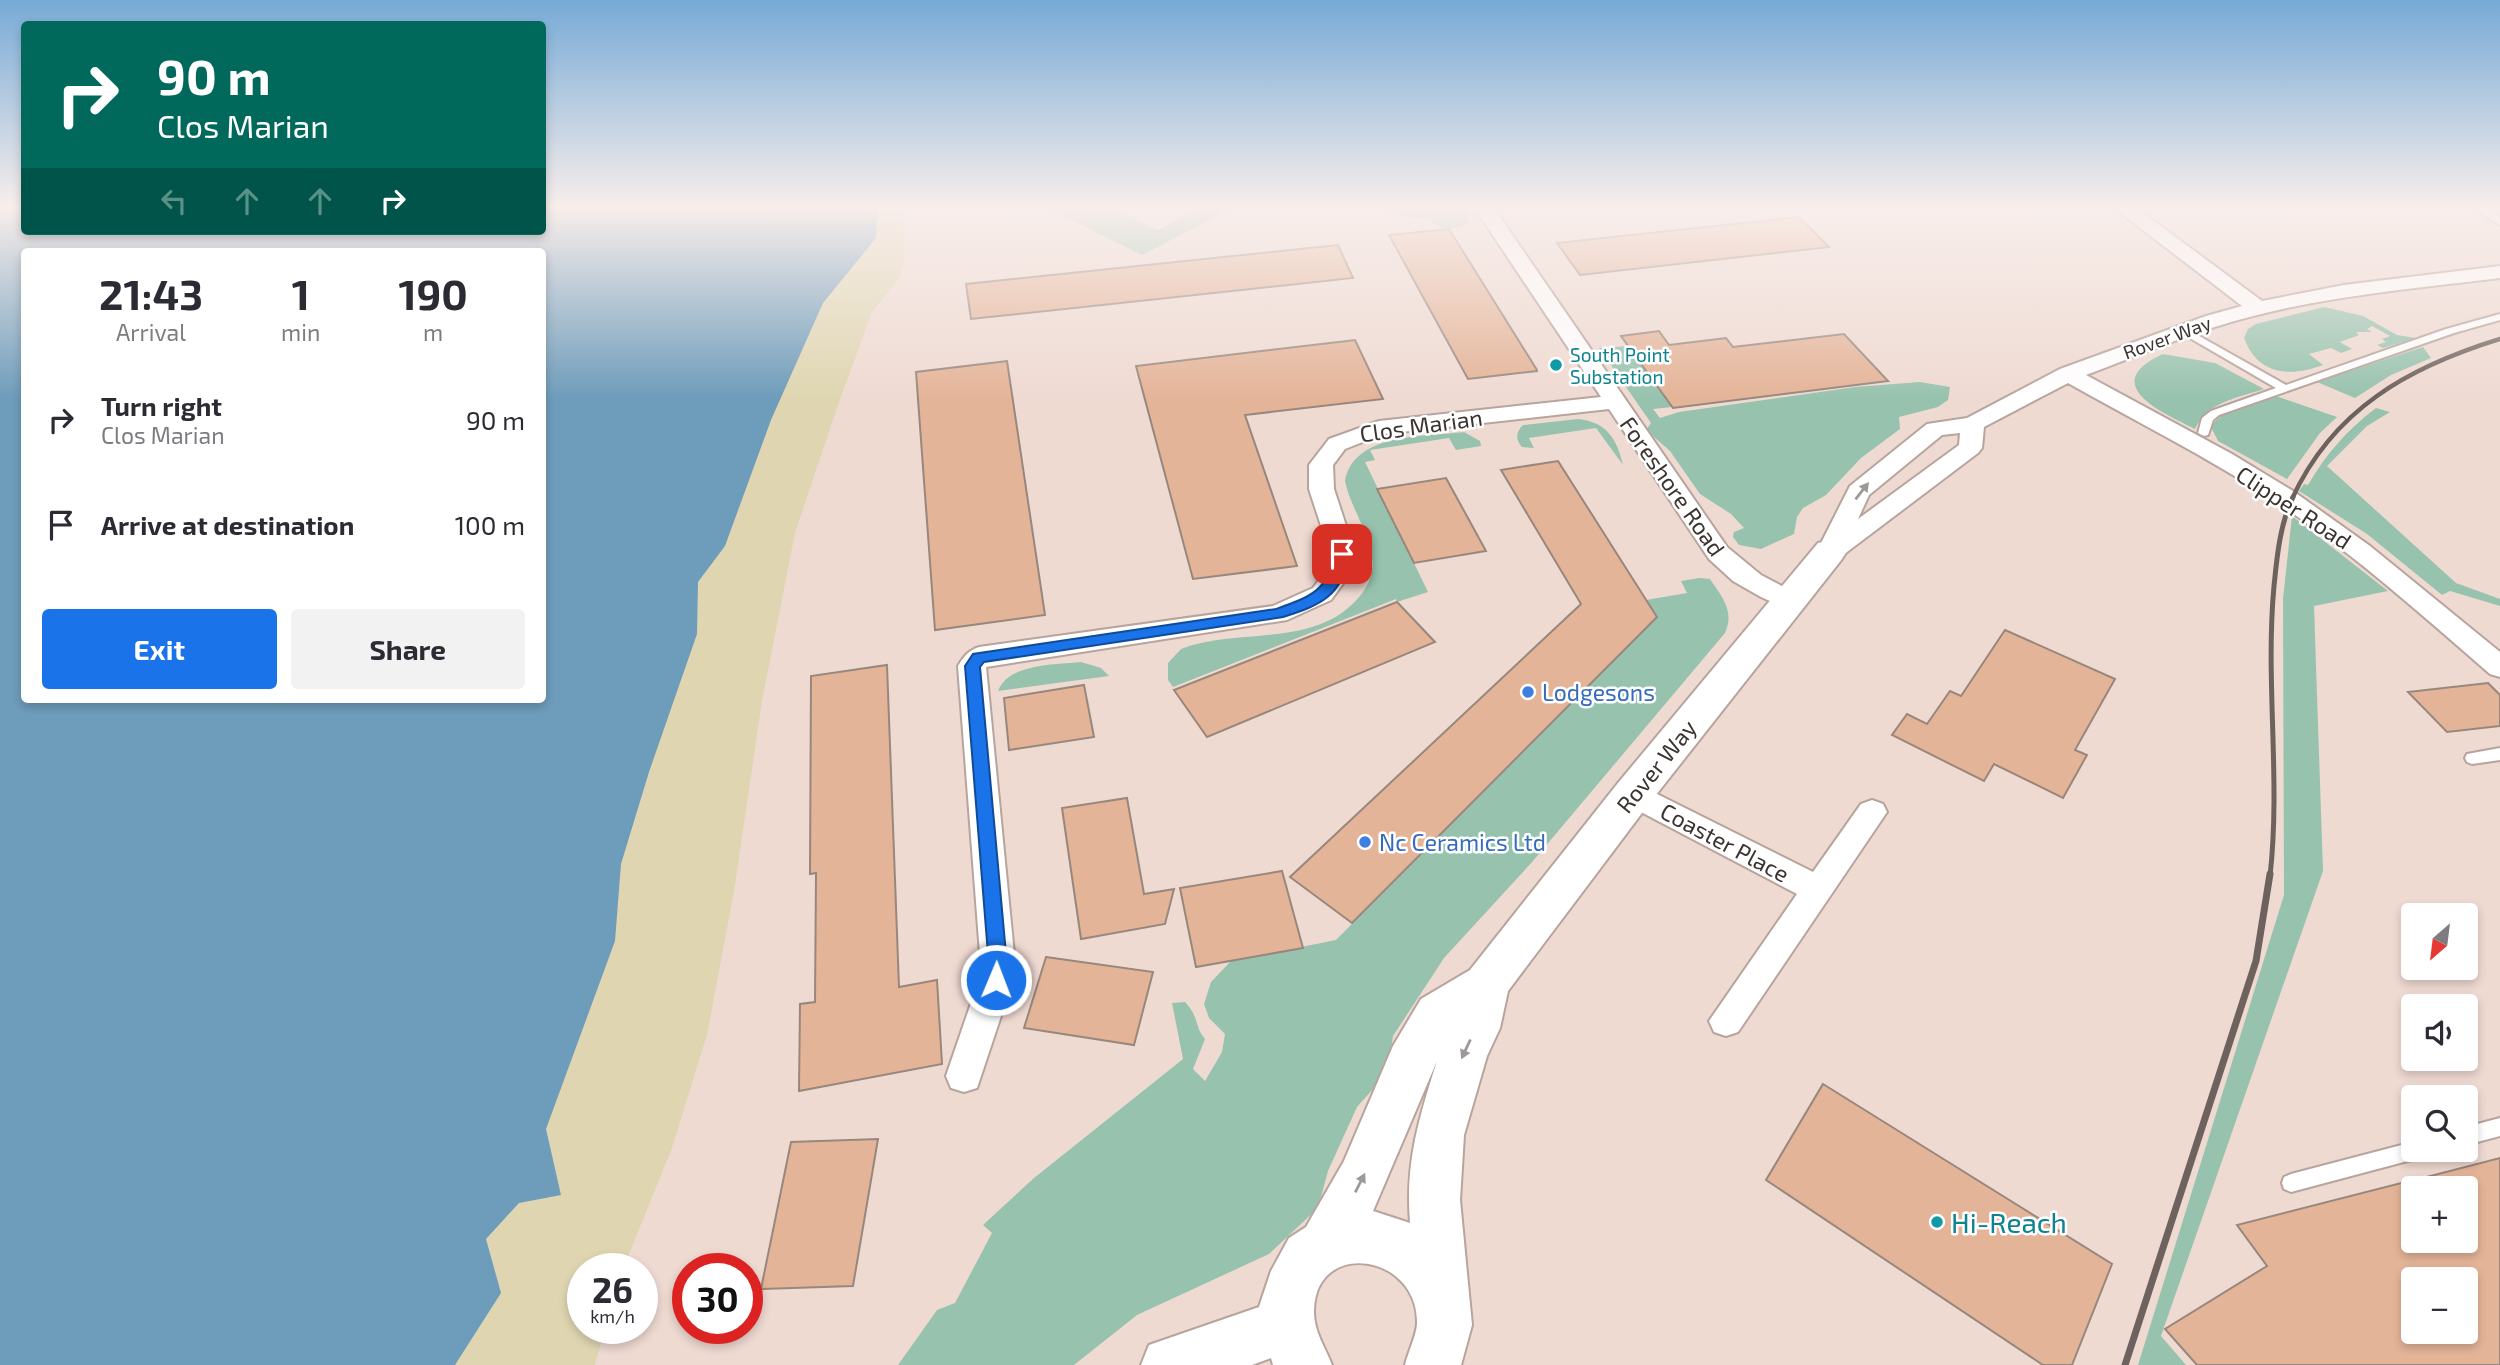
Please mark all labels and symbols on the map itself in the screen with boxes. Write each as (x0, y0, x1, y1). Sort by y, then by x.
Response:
street label: Rover Way (2120, 310, 2214, 364)
place label: South Point Substation (1570, 343, 1670, 388)
marker: South Point Substation (1548, 357, 1564, 373)
street label: Clos Marian (1358, 403, 1484, 447)
street label: Foreshore Road (1615, 411, 1731, 561)
street label: Clipper Road (2231, 459, 2357, 555)
one-way arrow (1855, 483, 1870, 501)
pin (1312, 524, 1372, 584)
place label: Lodgesons (1542, 678, 1655, 706)
marker: Lodgesons (1520, 684, 1536, 700)
street label: Rover Way (1610, 714, 1702, 818)
street label: Coaster Place (1656, 796, 1794, 888)
place label: Nc Ceramics Ltd (1379, 828, 1546, 856)
marker: Nc Ceramics Ltd (1357, 834, 1373, 850)
north arrow (2401, 903, 2478, 980)
position arrow (959, 943, 1033, 1017)
one-way arrow (1460, 1039, 1472, 1059)
one-way arrow (1354, 1173, 1365, 1193)
place label: Hi-Reach (1951, 1205, 2067, 1239)
marker: Hi-Reach (1929, 1214, 1945, 1230)
speed limit sign: 30 (672, 1253, 763, 1344)

